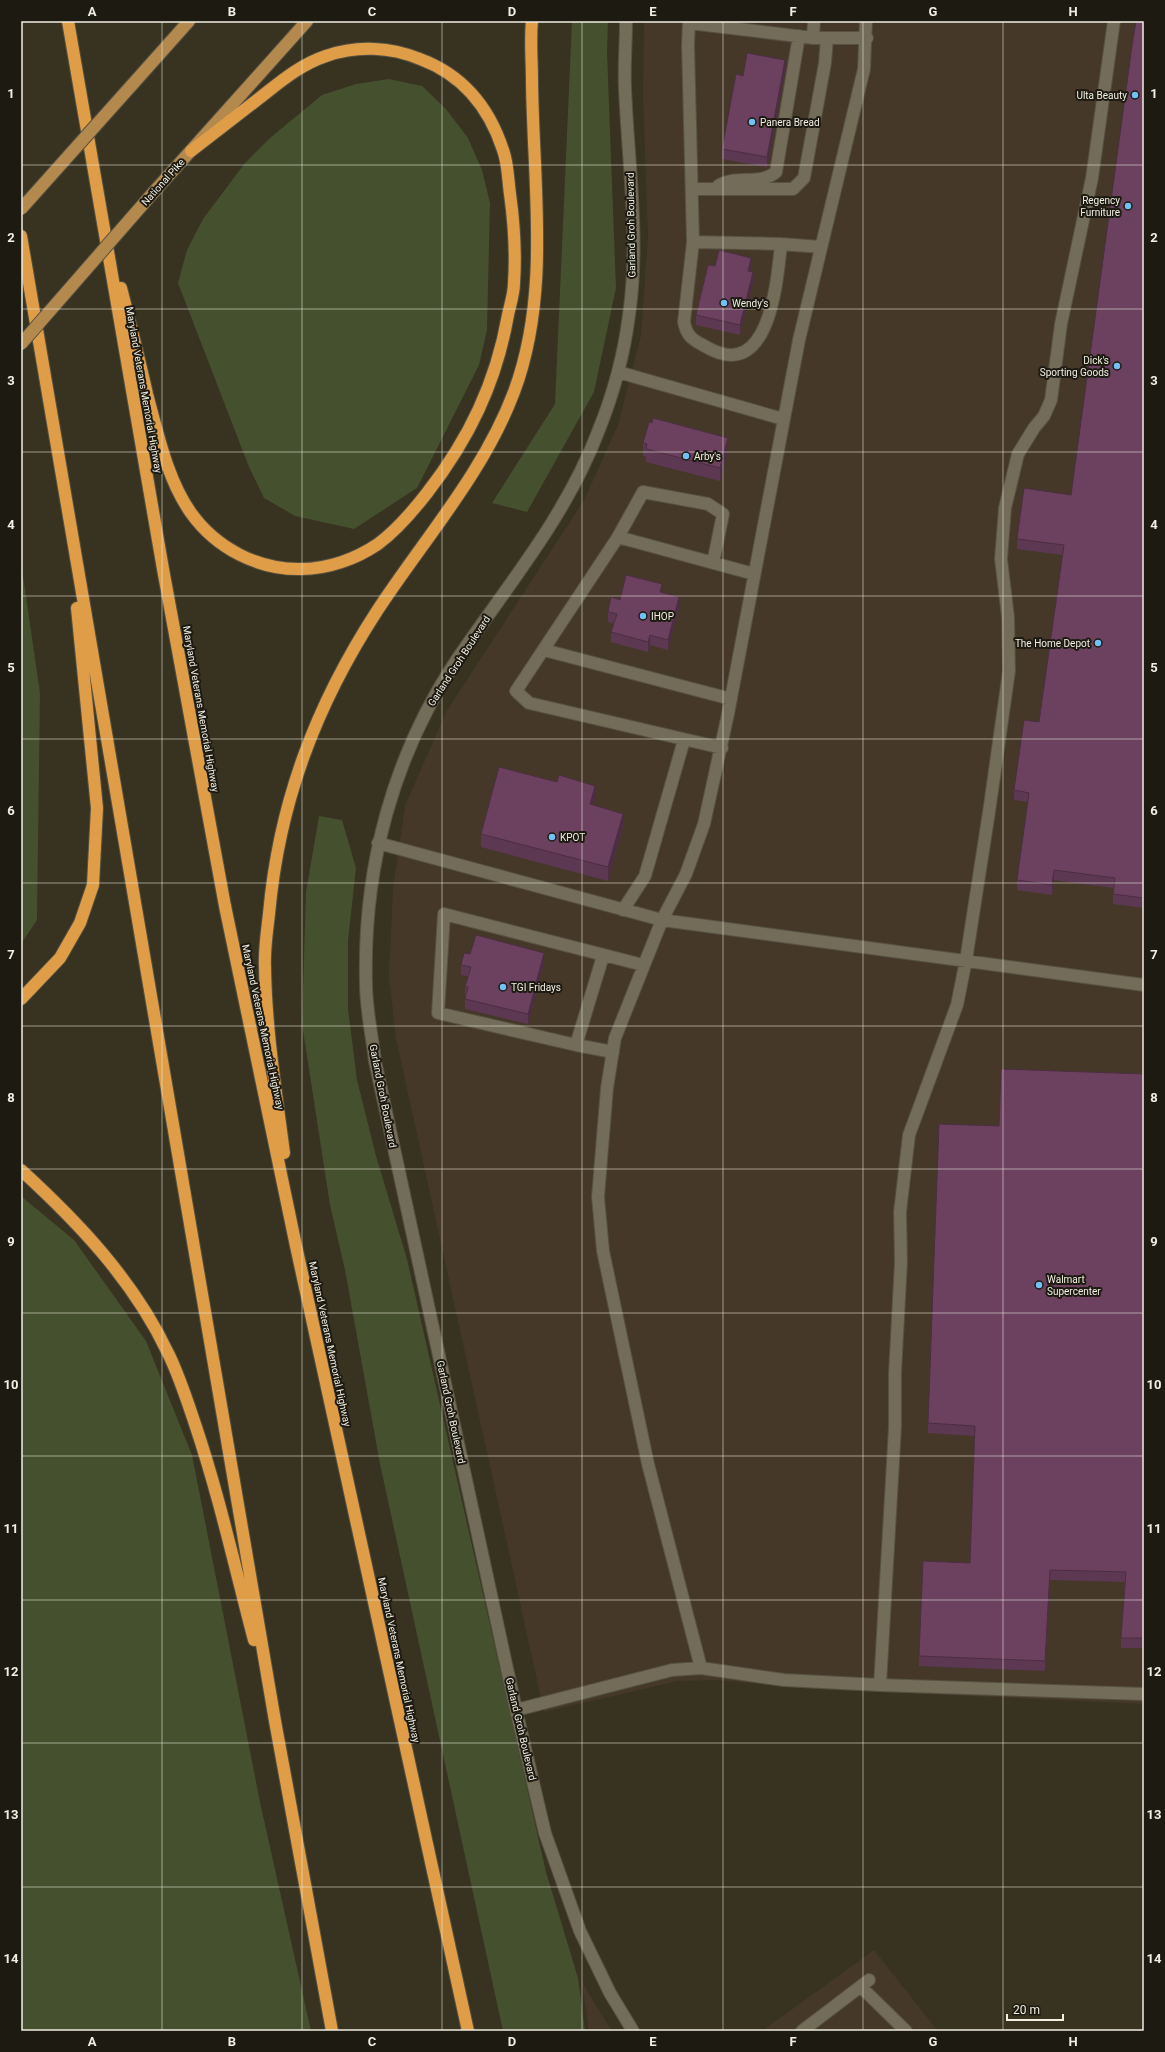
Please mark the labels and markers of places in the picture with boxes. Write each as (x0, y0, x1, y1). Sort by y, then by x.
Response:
place label: Ulta Beauty (1076, 90, 1127, 101)
marker: Ulta Beauty (1130, 90, 1140, 100)
marker: Panera Bread (747, 117, 757, 127)
place label: Panera Bread (760, 117, 820, 128)
place label: Regency Furniture (1080, 195, 1120, 218)
marker: Regency Furniture (1123, 201, 1133, 211)
marker: Wendy's (719, 298, 729, 308)
place label: Wendy's (732, 298, 769, 309)
place label: Dick's Sporting Goods (1040, 355, 1109, 378)
marker: Dick's Sporting Goods (1112, 361, 1122, 371)
marker: Arby's (681, 451, 691, 461)
place label: Arby's (694, 451, 721, 462)
marker: IHOP (638, 611, 648, 621)
place label: IHOP (651, 611, 674, 622)
place label: The Home Depot (1015, 638, 1090, 649)
marker: The Home Depot (1093, 638, 1103, 648)
marker: KPOT (547, 832, 557, 842)
place label: KPOT (560, 832, 585, 843)
marker: TGI Fridays (498, 982, 508, 992)
place label: TGI Fridays (511, 982, 561, 993)
place label: Walmart Supercenter (1047, 1274, 1101, 1297)
marker: Walmart Supercenter (1034, 1280, 1044, 1290)

